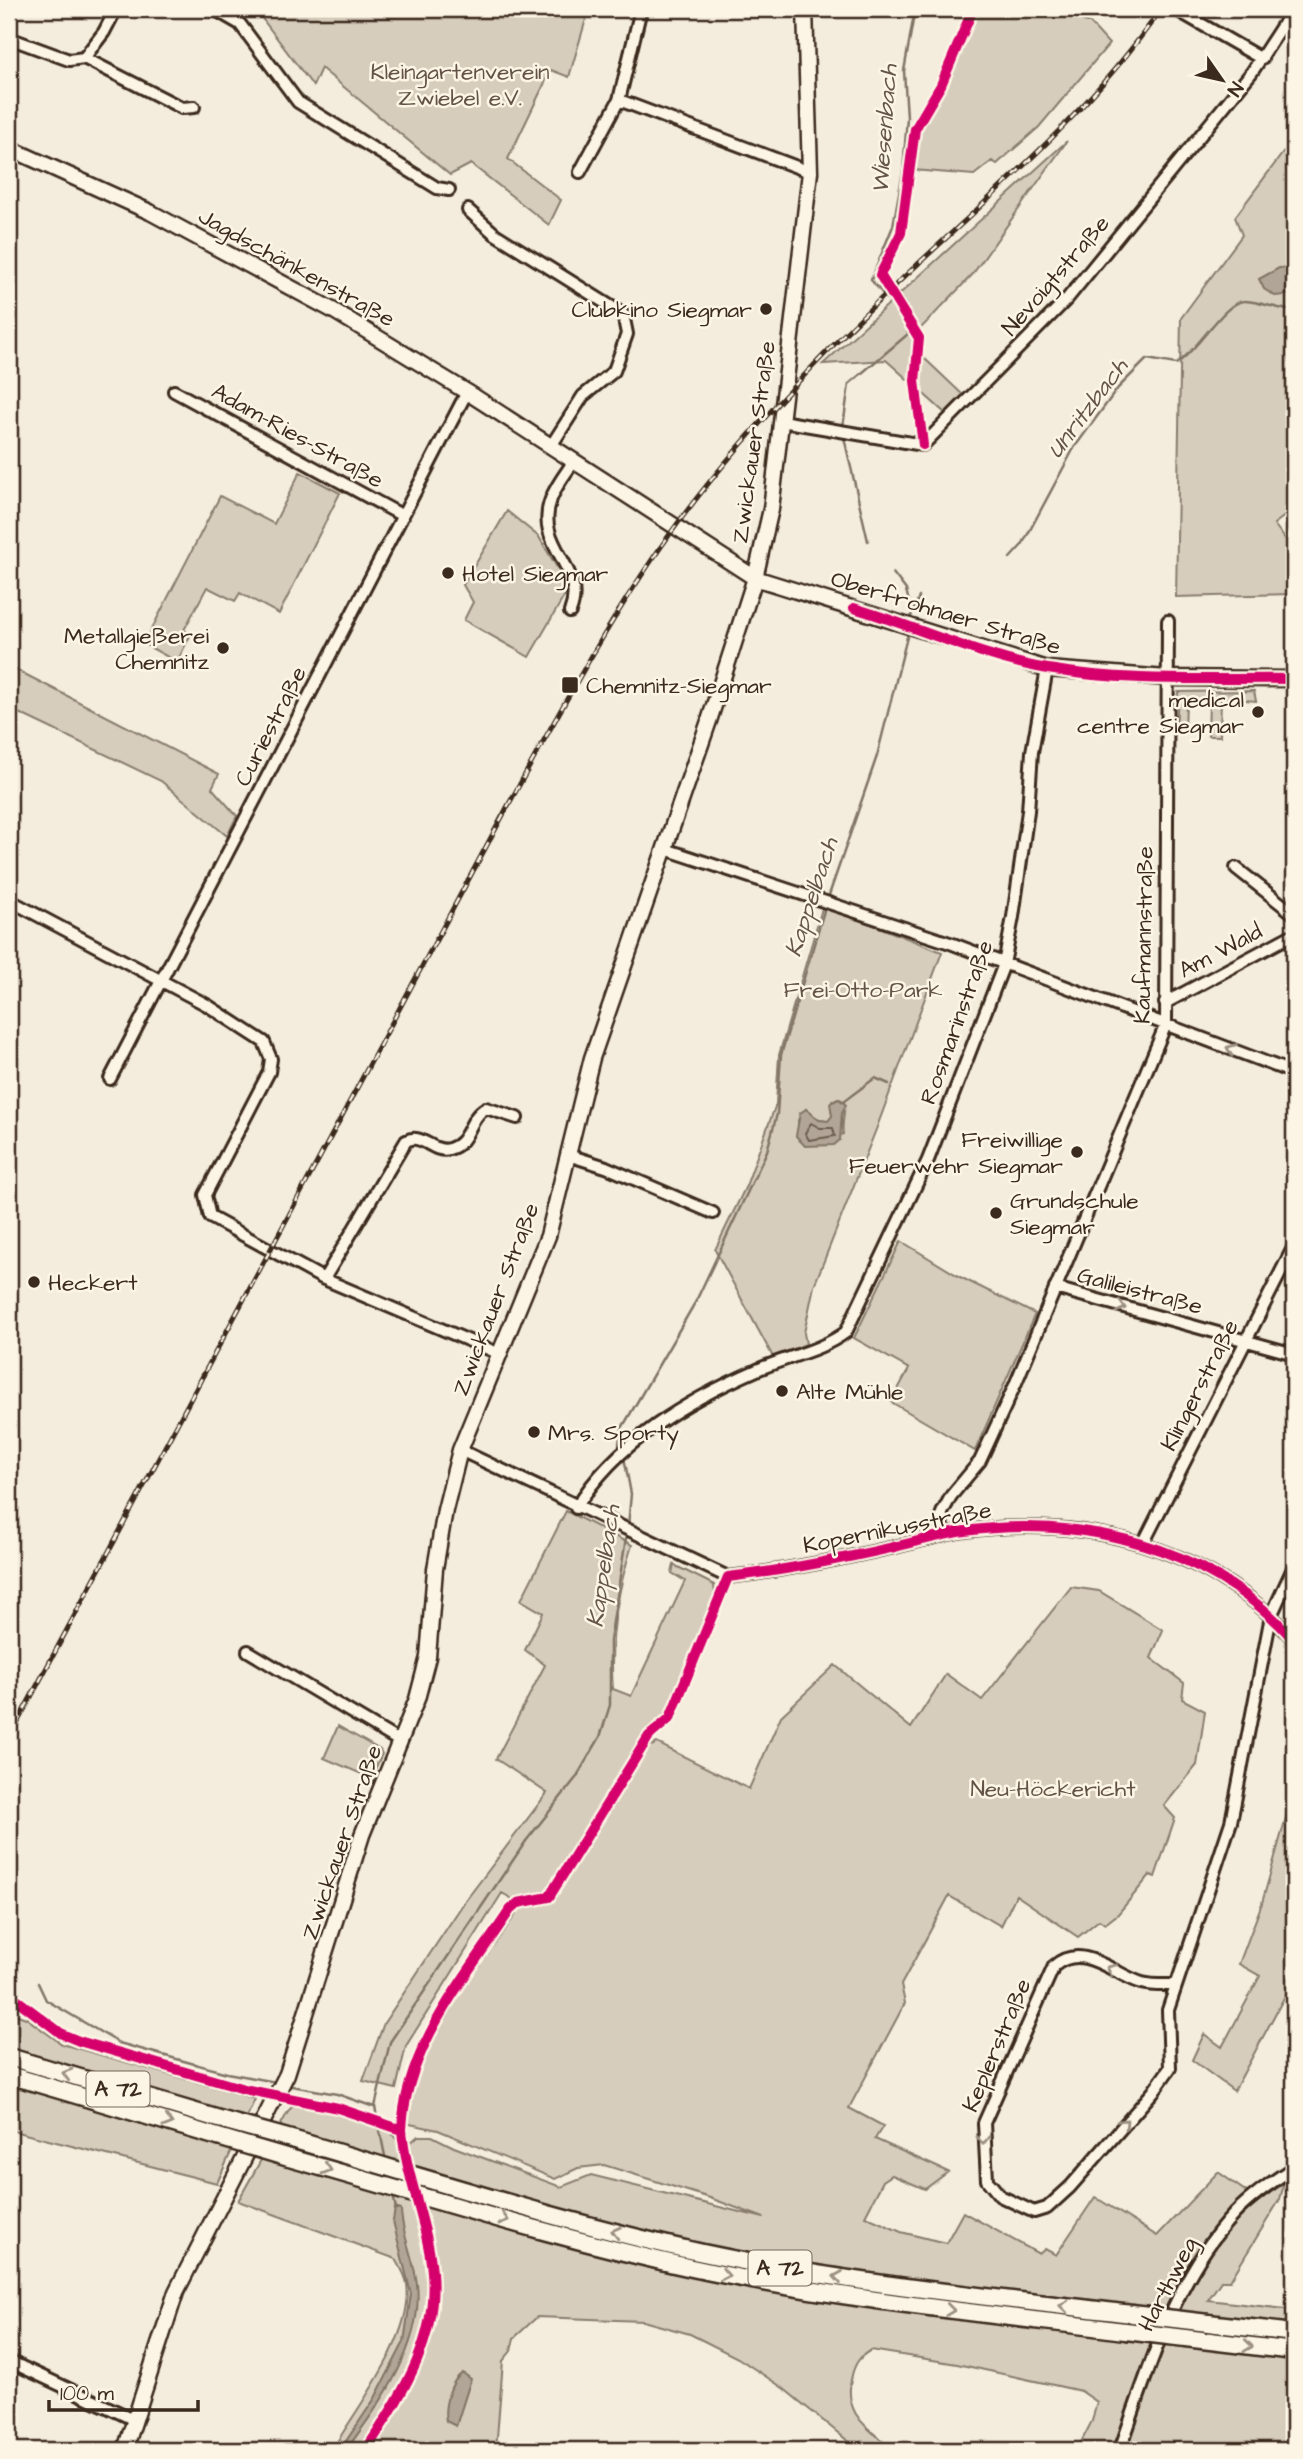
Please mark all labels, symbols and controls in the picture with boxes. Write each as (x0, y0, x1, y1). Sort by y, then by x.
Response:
north arrow (1188, 46, 1258, 116)
park label: Kleingartenverein Zwiebel e.V. (371, 56, 549, 114)
water label: Wiesenbach (864, 62, 907, 195)
text: N (1220, 76, 1249, 101)
street label: Jagdschänkenstraße (192, 200, 401, 336)
street label: Nevoigtstraße (994, 208, 1118, 344)
place label: Clubkino Siegmar (571, 294, 752, 327)
marker: Clubkino Siegmar (758, 301, 774, 317)
street label: Zwickauer Straße (724, 339, 784, 545)
water label: Unritzbach (1039, 351, 1137, 465)
street label: Adam-Ries-Straße (206, 375, 389, 496)
place label: Hotel Siegmar (462, 558, 609, 591)
street label: Oberfrohnaer Straße (827, 563, 1065, 663)
marker: Hotel Siegmar (440, 565, 456, 581)
place label: Metallgießerei Chemnitz (64, 620, 210, 678)
marker: Metallgießerei Chemnitz (215, 640, 231, 656)
street label: Curiestraße (227, 661, 315, 792)
place label: Chemnitz-Siegmar (586, 670, 772, 703)
marker: Chemnitz-Siegmar (560, 675, 580, 695)
place label: medical centre Siegmar (1077, 684, 1244, 743)
marker: medical centre Siegmar (1250, 704, 1266, 720)
water label: Kappelbach (777, 833, 847, 961)
street label: Kaufmannstraße (1126, 846, 1162, 1024)
street label: Am Wald (1173, 915, 1268, 986)
street label: Rosmarinstraße (912, 936, 1001, 1109)
park label: Frei-Otto-Park (784, 974, 942, 1006)
one-way arrow (1225, 1043, 1237, 1057)
place label: Freiwillige Feuerwehr Siegmar (849, 1124, 1063, 1183)
marker: Freiwillige Feuerwehr Siegmar (1069, 1144, 1085, 1160)
place label: Grundschule Siegmar (1010, 1185, 1139, 1244)
street label: Zwickauer Straße (444, 1198, 547, 1400)
marker: Grundschule Siegmar (988, 1205, 1004, 1221)
street label: Galileistraße (1074, 1259, 1206, 1323)
place label: Heckert (48, 1267, 138, 1299)
marker: Heckert (26, 1274, 42, 1290)
one-way arrow (1115, 1299, 1127, 1313)
street label: Klingerstraße (1153, 1314, 1248, 1457)
place label: Alte Mühle (796, 1376, 903, 1408)
marker: Alte Mühle (774, 1383, 790, 1399)
place label: Mrs. Sporty (548, 1417, 679, 1450)
marker: Mrs. Sporty (526, 1424, 542, 1440)
street label: Kopernikusstraße (800, 1494, 994, 1562)
water label: Kappelbach (579, 1502, 630, 1629)
street label: Zwickauer Straße (294, 1741, 390, 1944)
park label: Neu-Höckericht (970, 1773, 1136, 1805)
one-way arrow (1106, 1963, 1118, 1977)
street label: Keplerstraße (954, 1974, 1039, 2117)
one-way arrow (61, 2068, 73, 2082)
road number: A 72 (86, 2072, 150, 2106)
one-way arrow (162, 2114, 174, 2129)
one-way arrow (1116, 2118, 1129, 2131)
one-way arrow (975, 2136, 991, 2146)
one-way arrow (321, 2160, 333, 2175)
one-way arrow (498, 2211, 510, 2226)
one-way arrow (610, 2226, 622, 2240)
street label: Harthweg (1131, 2232, 1206, 2338)
road number: A 72 (748, 2250, 812, 2286)
one-way arrow (719, 2266, 731, 2281)
one-way arrow (833, 2270, 844, 2285)
one-way arrow (1058, 2299, 1070, 2314)
one-way arrow (944, 2302, 955, 2317)
one-way arrow (1242, 2338, 1254, 2353)
scale bar (49, 2368, 198, 2412)
text: 100 m (60, 2379, 115, 2408)

